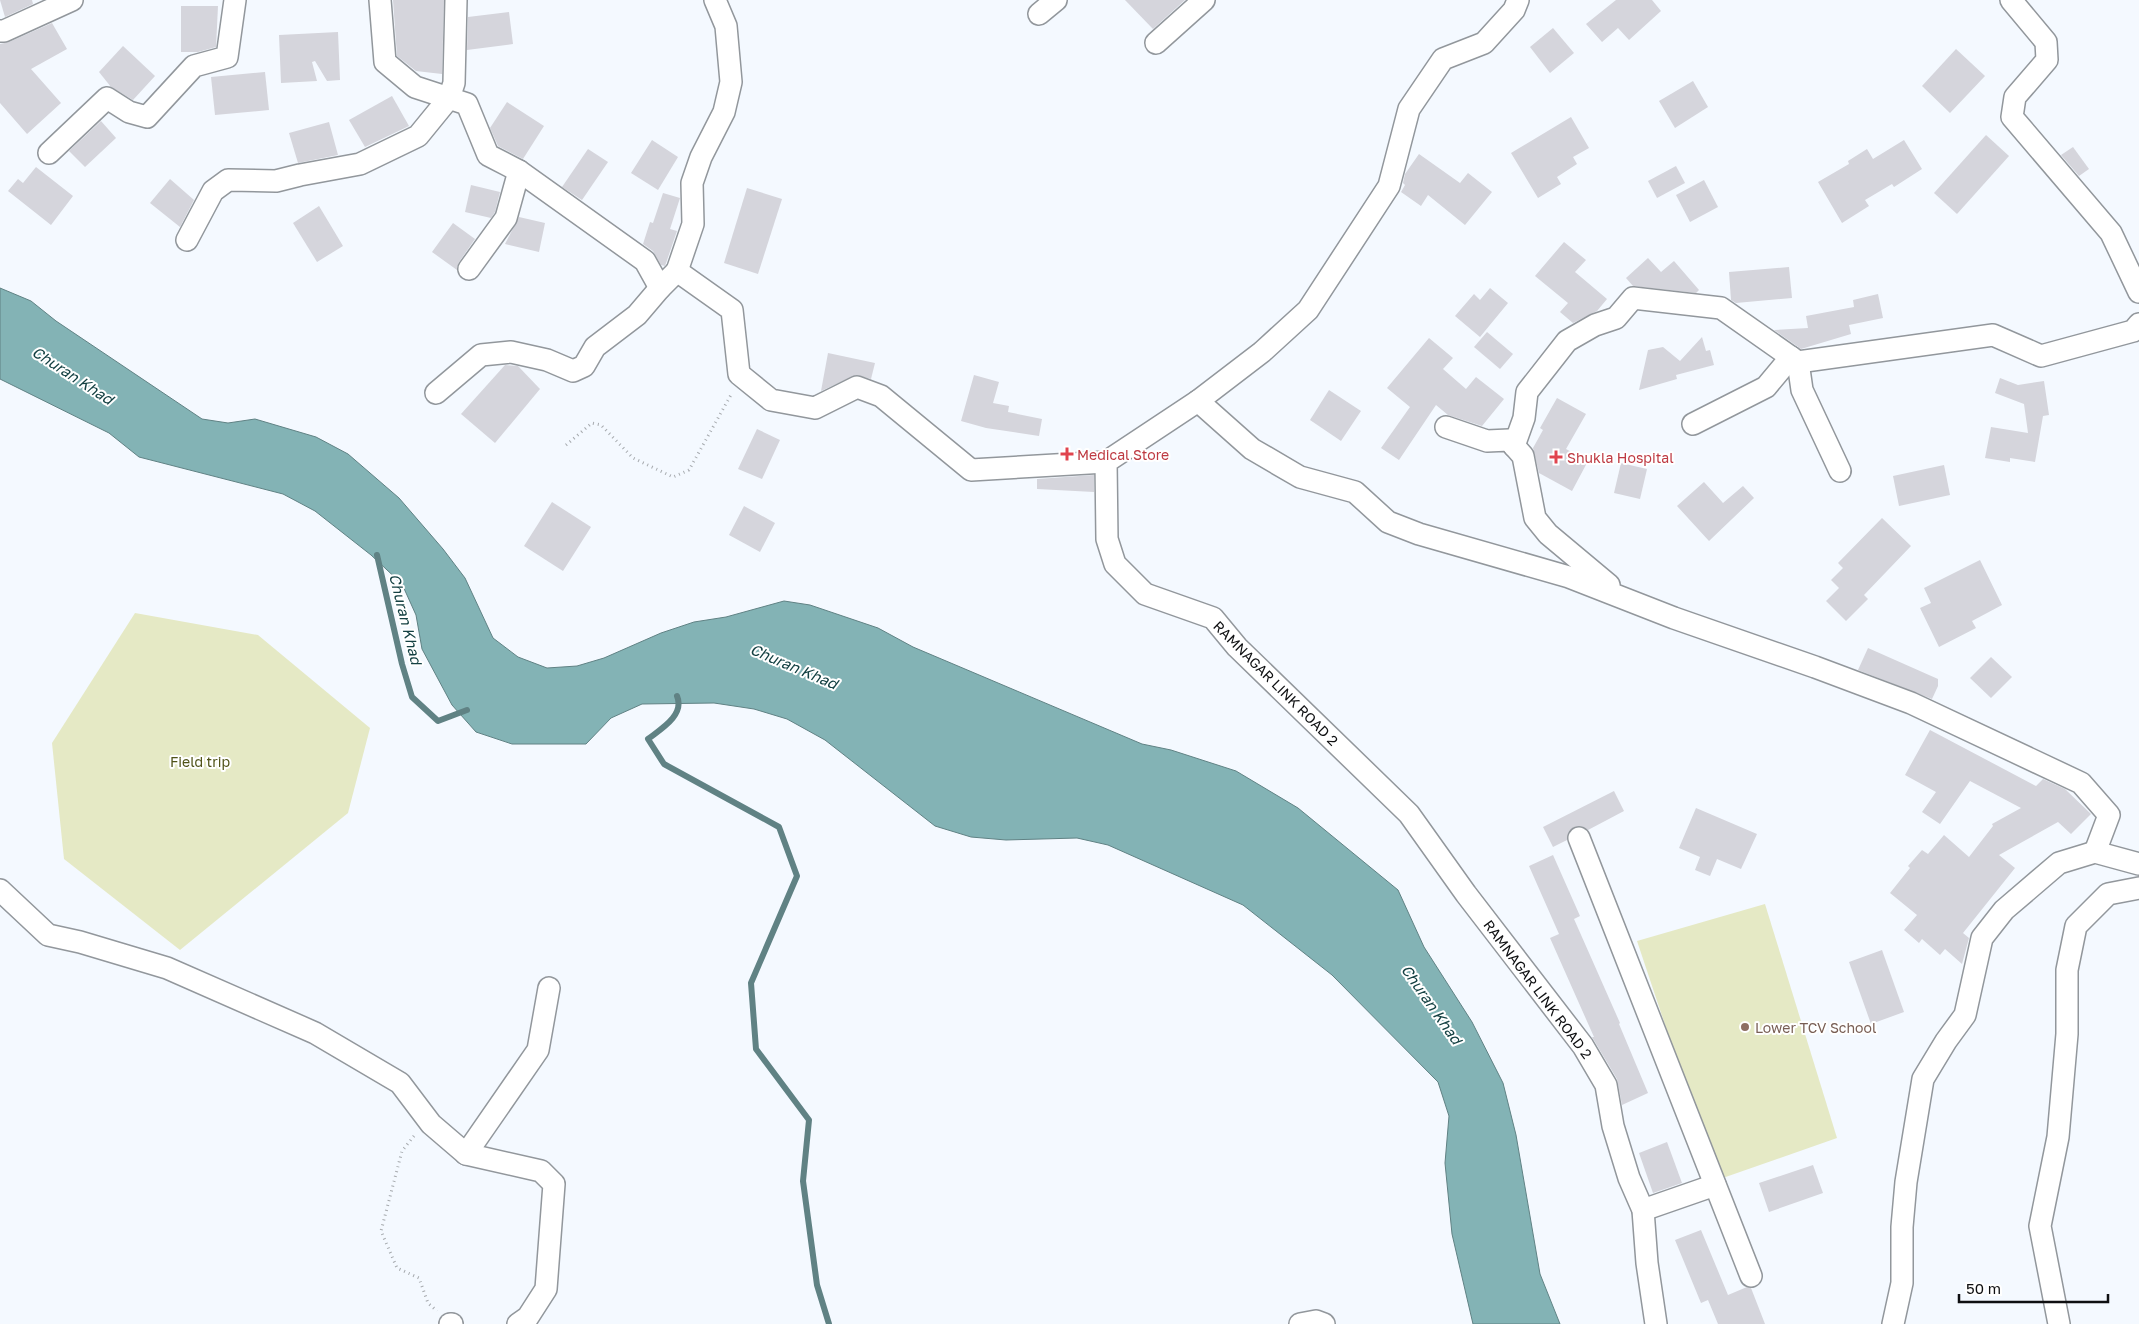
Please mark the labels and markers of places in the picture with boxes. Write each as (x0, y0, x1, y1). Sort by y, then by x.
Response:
place label: Medical Store (1077, 446, 1169, 463)
marker: Medical Store (1061, 448, 1073, 460)
place label: Shukla Hospital (1567, 449, 1674, 466)
marker: Shukla Hospital (1549, 450, 1563, 464)
place label: Lower TCV School (1755, 1019, 1876, 1036)
marker: Lower TCV School (1739, 1021, 1751, 1033)

